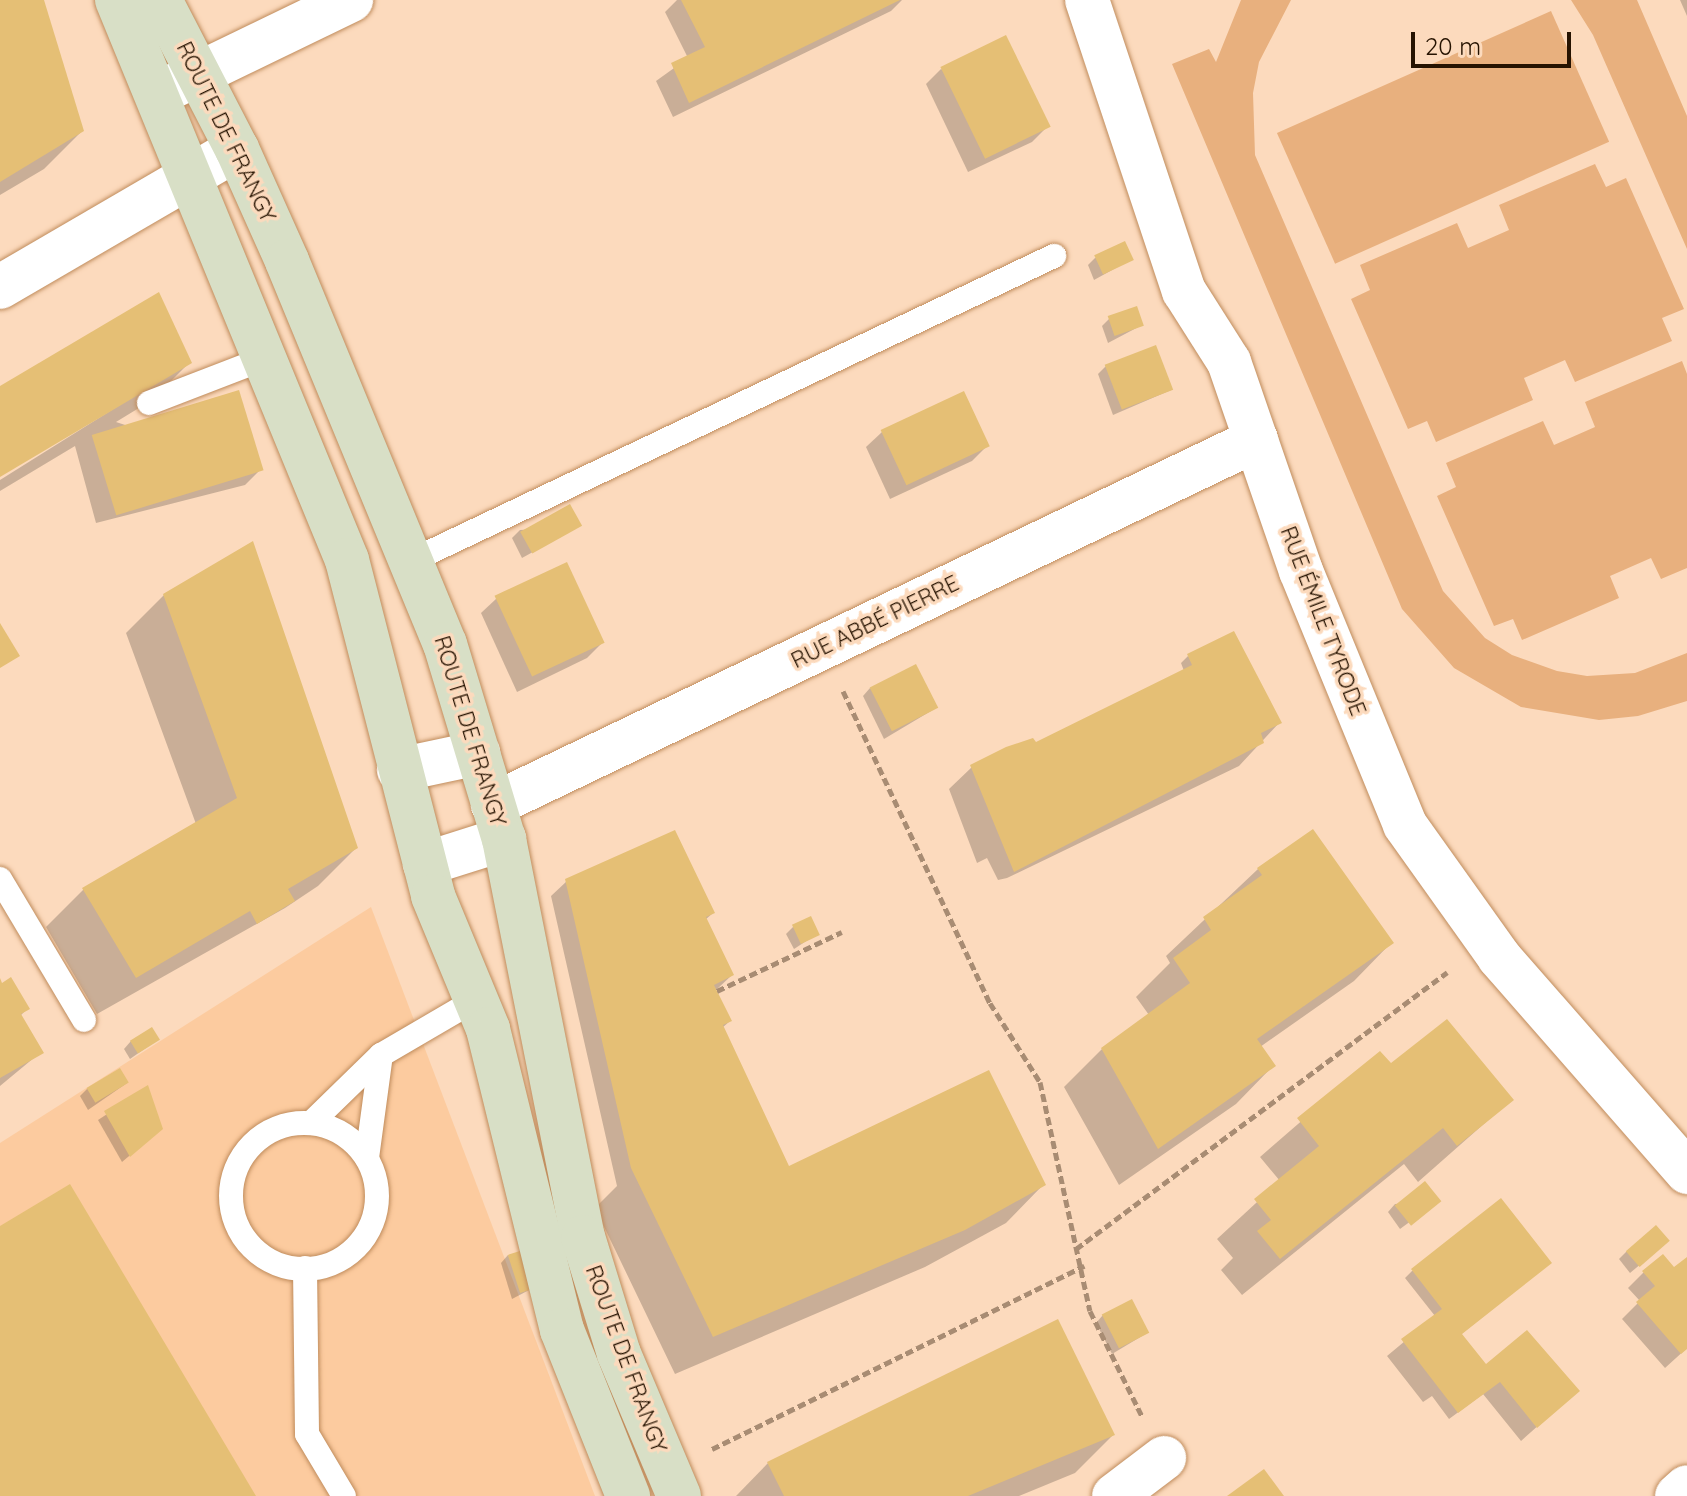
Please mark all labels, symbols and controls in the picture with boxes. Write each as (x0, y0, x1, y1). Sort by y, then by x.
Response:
scale bar (1415, 16, 1575, 66)
text: 20 m (1425, 31, 1481, 61)
street label: ROUTE DE FRANGY (171, 37, 281, 227)
street label: RUE ÉMILE TYRODE (1275, 523, 1371, 719)
street label: RUE ABBÉ PIERRE (787, 570, 963, 674)
street label: ROUTE DE FRANGY (428, 633, 512, 829)
street label: ROUTE DE FRANGY (580, 1262, 672, 1456)

